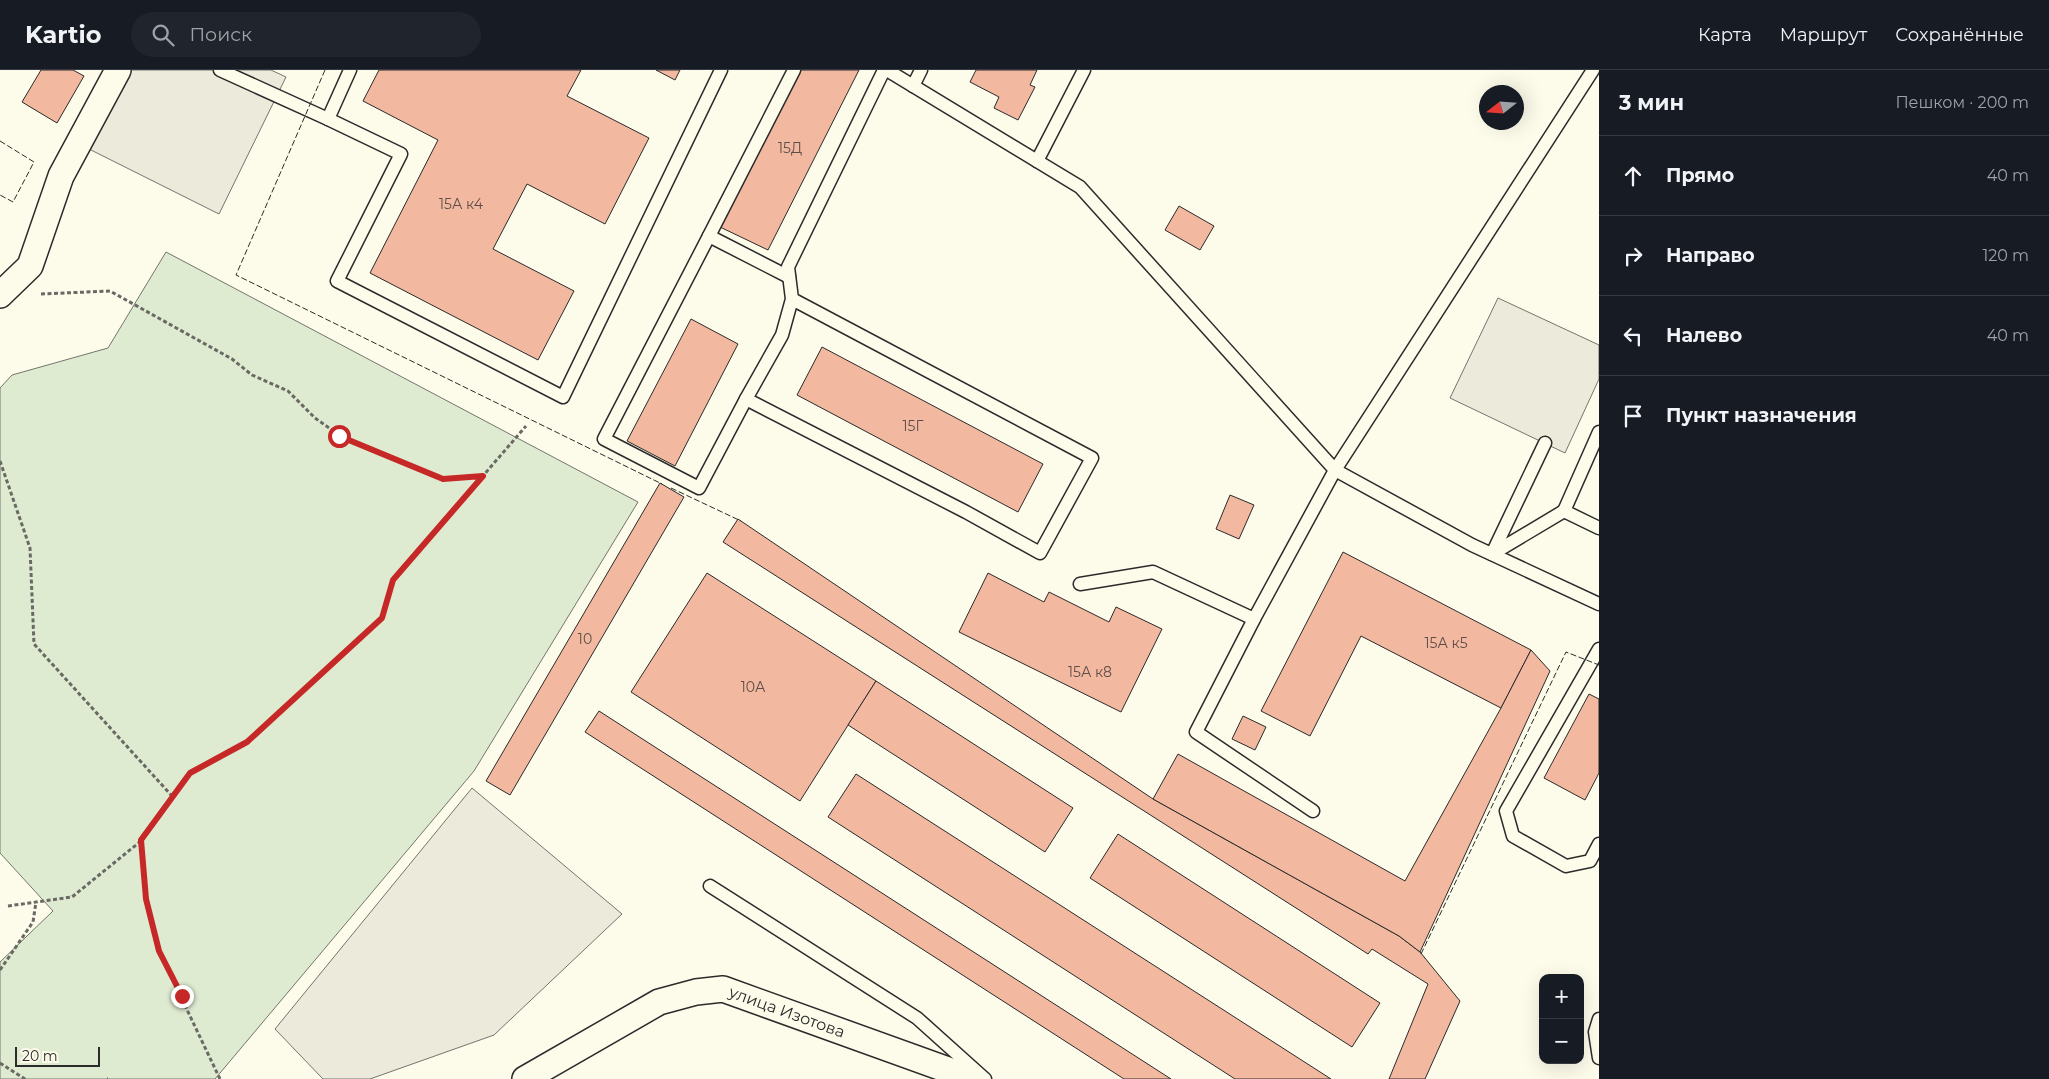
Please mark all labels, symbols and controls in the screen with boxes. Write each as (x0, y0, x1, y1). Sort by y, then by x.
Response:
search box (131, 12, 481, 57)
text: Kartio (25, 20, 101, 49)
icon: search (149, 21, 177, 49)
text: Поиск (189, 23, 252, 46)
text: Карта (1698, 24, 1752, 46)
text: Маршрут (1780, 24, 1867, 46)
text: Сохранённые (1895, 24, 2024, 46)
north arrow (1479, 85, 1524, 130)
text: 3 мин (1619, 90, 1684, 115)
text: Пешком · 200 m (1895, 93, 2029, 112)
house number: 15Д (778, 139, 802, 157)
icon: ahead (1619, 162, 1647, 190)
text: Прямо (1666, 164, 1734, 187)
text: 40 m (1987, 166, 2029, 185)
house number: 15А к4 (439, 195, 484, 213)
icon: right (1619, 242, 1647, 270)
text: Направо (1666, 244, 1755, 267)
text: 120 m (1982, 246, 2029, 265)
icon: left (1619, 322, 1647, 350)
text: Налево (1666, 324, 1742, 347)
text: 40 m (1987, 326, 2029, 345)
icon: arrive (1619, 402, 1647, 430)
text: Пункт назначения (1666, 404, 1857, 427)
house number: 15Г (903, 417, 924, 435)
route start (328, 425, 351, 448)
house number: 10 (578, 630, 592, 648)
house number: 15А к5 (1424, 634, 1468, 652)
house number: 15А к8 (1068, 663, 1112, 681)
house number: 10А (741, 678, 766, 696)
map controls (1539, 974, 1584, 1064)
button: + (1539, 974, 1584, 1019)
street label: улица Изотова (725, 982, 848, 1042)
route end (171, 985, 194, 1008)
button: − (1539, 1019, 1584, 1064)
scale bar (15, 1044, 100, 1067)
text: 20 m (22, 1047, 58, 1065)

